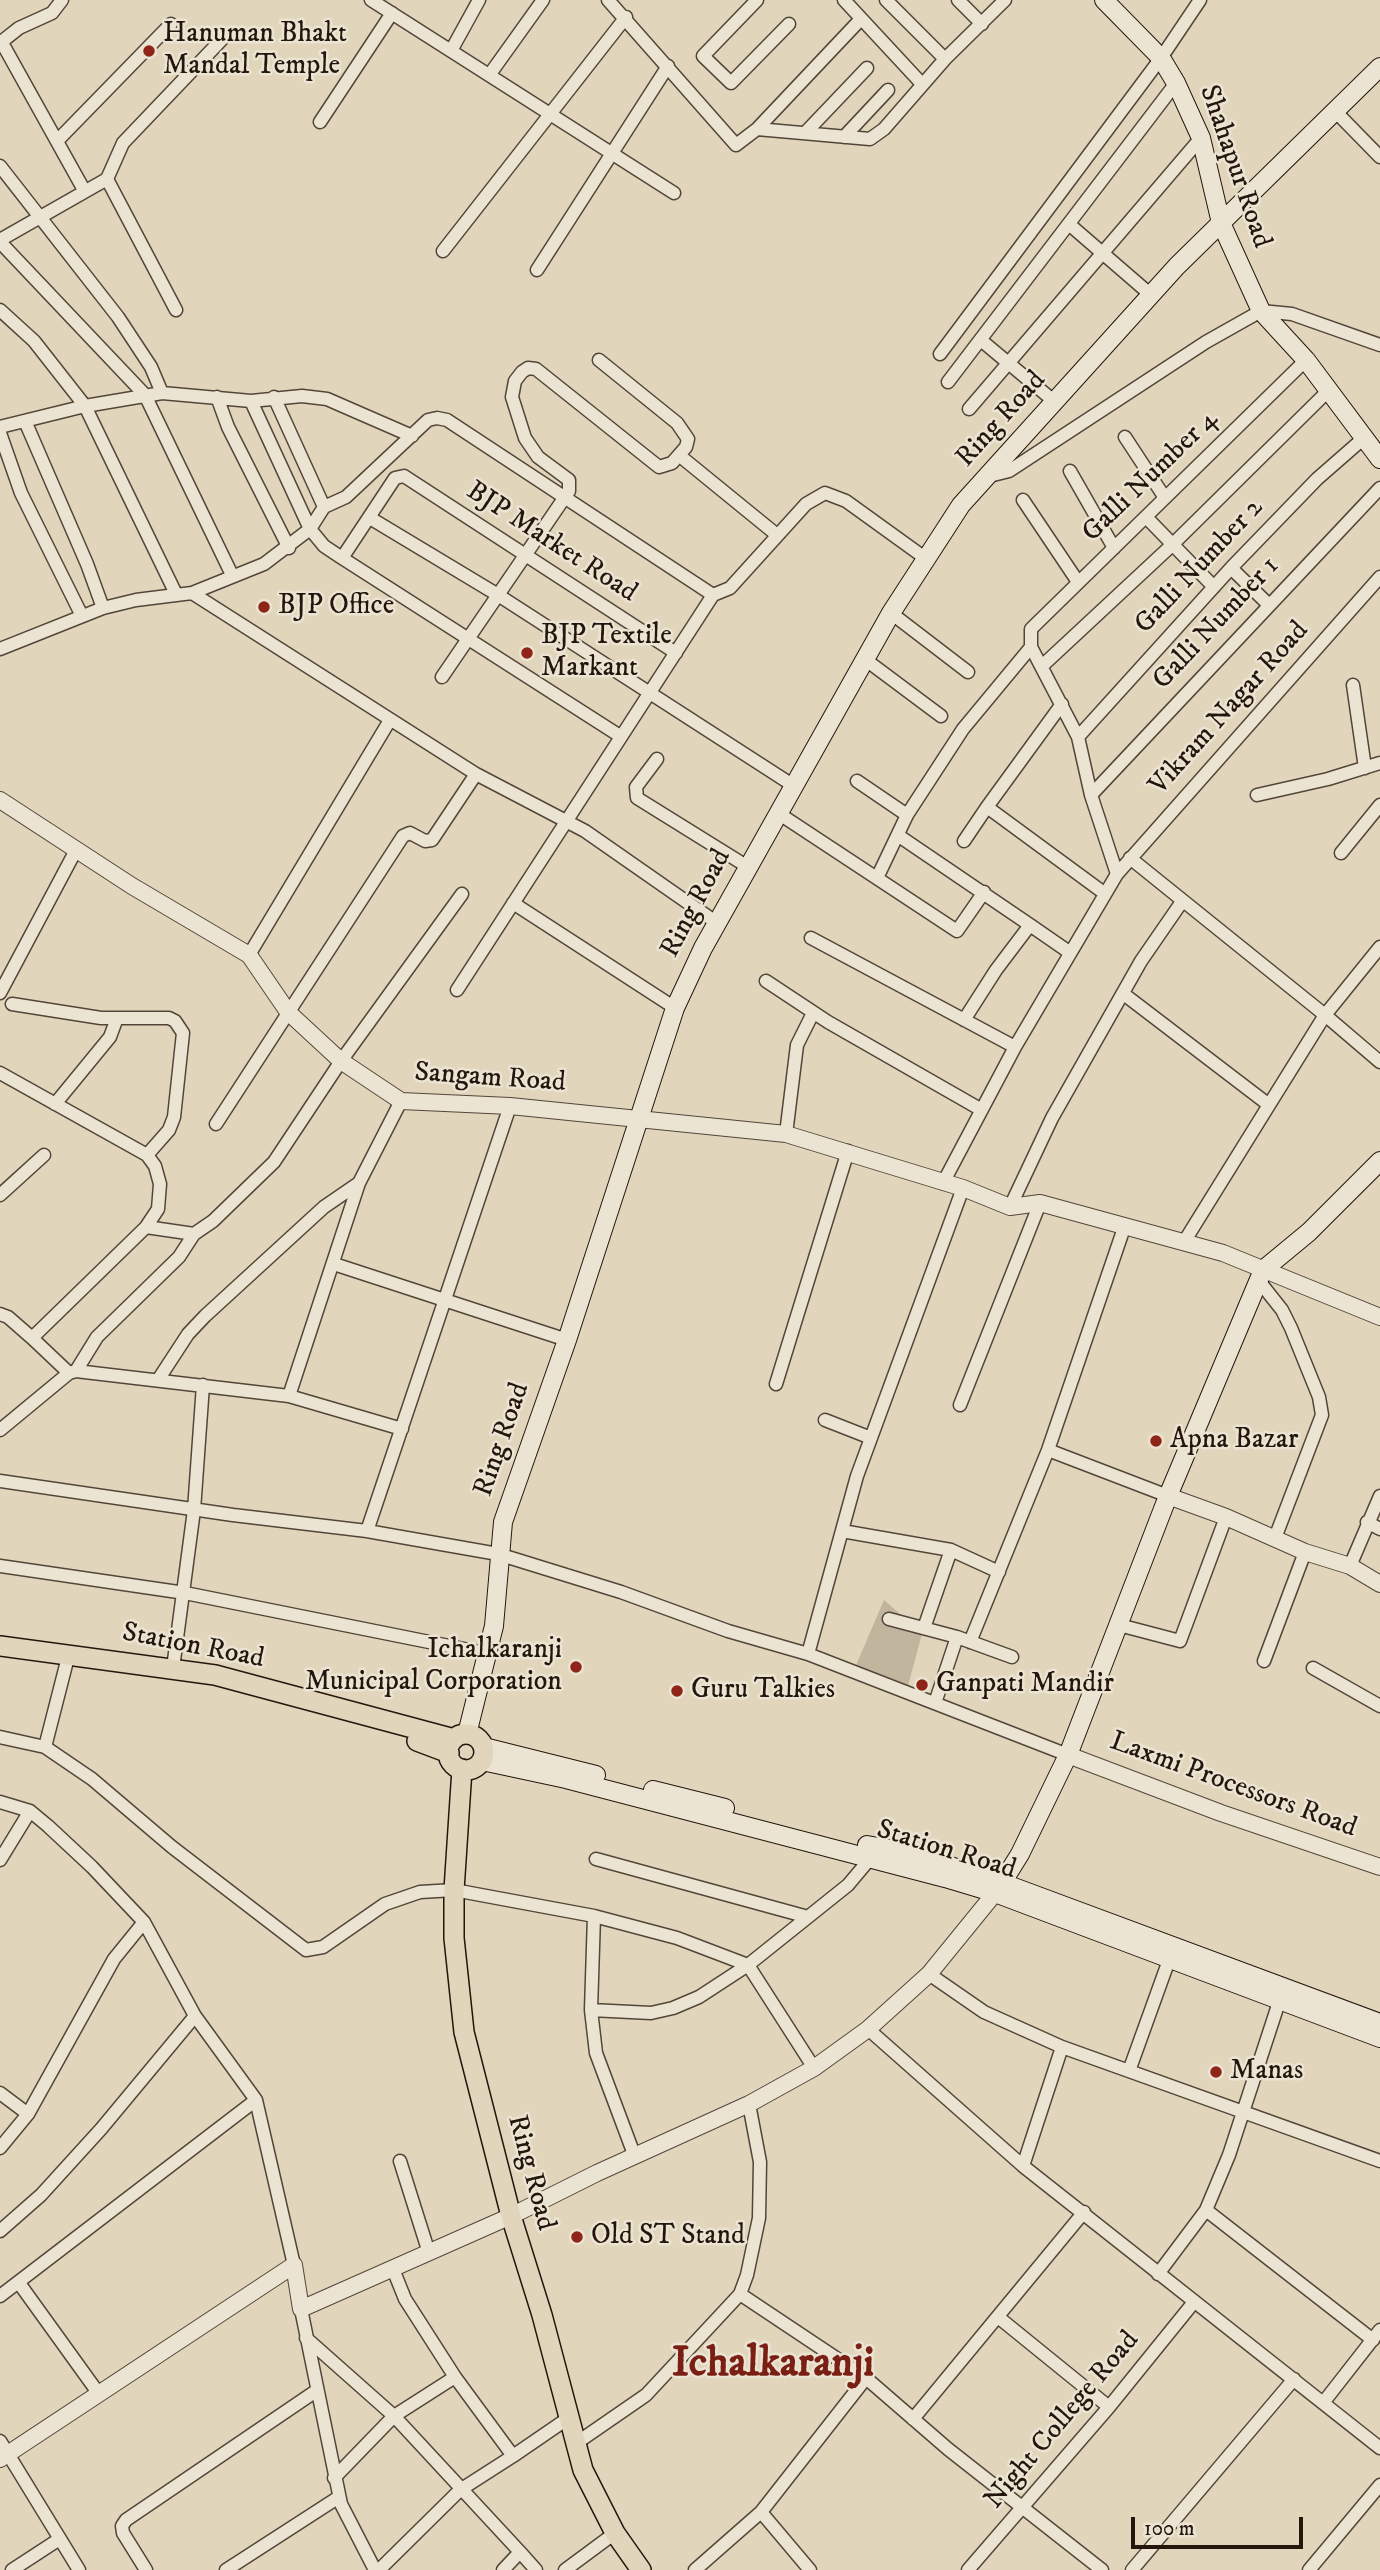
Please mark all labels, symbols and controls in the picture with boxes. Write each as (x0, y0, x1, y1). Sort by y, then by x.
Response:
place label: Hanuman Bhakt Mandal Temple (163, 18, 347, 84)
marker: Hanuman Bhakt Mandal Temple (141, 43, 157, 59)
street label: Shahapur Road (1190, 81, 1278, 253)
street label: Ring Road (950, 365, 1054, 475)
street label: Galli Number 4 (1076, 404, 1226, 550)
street label: BJP Market Road (459, 475, 643, 611)
street label: Galli Number 2 (1129, 492, 1271, 642)
street label: Galli Number 1 (1147, 550, 1287, 698)
place label: BJP Office (278, 590, 394, 624)
marker: BJP Office (256, 599, 272, 615)
street label: Vikram Nagar Road (1143, 615, 1317, 803)
place label: BJP Textile Markant (541, 620, 672, 686)
marker: BJP Textile Markant (519, 645, 535, 661)
street label: Ring Road (654, 844, 740, 964)
street label: Sangam Road (413, 1057, 567, 1101)
street label: Ring Road (468, 1379, 538, 1501)
place label: Apna Bazar (1170, 1424, 1298, 1458)
marker: Apna Bazar (1148, 1433, 1164, 1449)
street label: Station Road (119, 1617, 267, 1677)
place label: Ichalkaranji Municipal Corporation (305, 1634, 562, 1700)
marker: Ichalkaranji Municipal Corporation (568, 1659, 584, 1675)
place label: Ganpati Mandir (936, 1668, 1114, 1702)
place label: Guru Talkies (691, 1674, 835, 1708)
marker: Ganpati Mandir (914, 1677, 930, 1693)
marker: Guru Talkies (669, 1683, 685, 1699)
street label: Laxmi Processors Road (1105, 1726, 1361, 1846)
street label: Station Road (872, 1814, 1020, 1888)
place label: Manas (1230, 2055, 1303, 2089)
marker: Manas (1208, 2064, 1224, 2080)
street label: Ring Road (498, 2112, 562, 2234)
place label: Old ST Stand (591, 2220, 745, 2254)
marker: Old ST Stand (569, 2229, 585, 2245)
street label: Night College Road (979, 2325, 1147, 2517)
district label: Ichalkaranji (672, 2341, 874, 2391)
scale bar (1135, 2504, 1306, 2548)
text: 100 m (1144, 2516, 1195, 2542)

